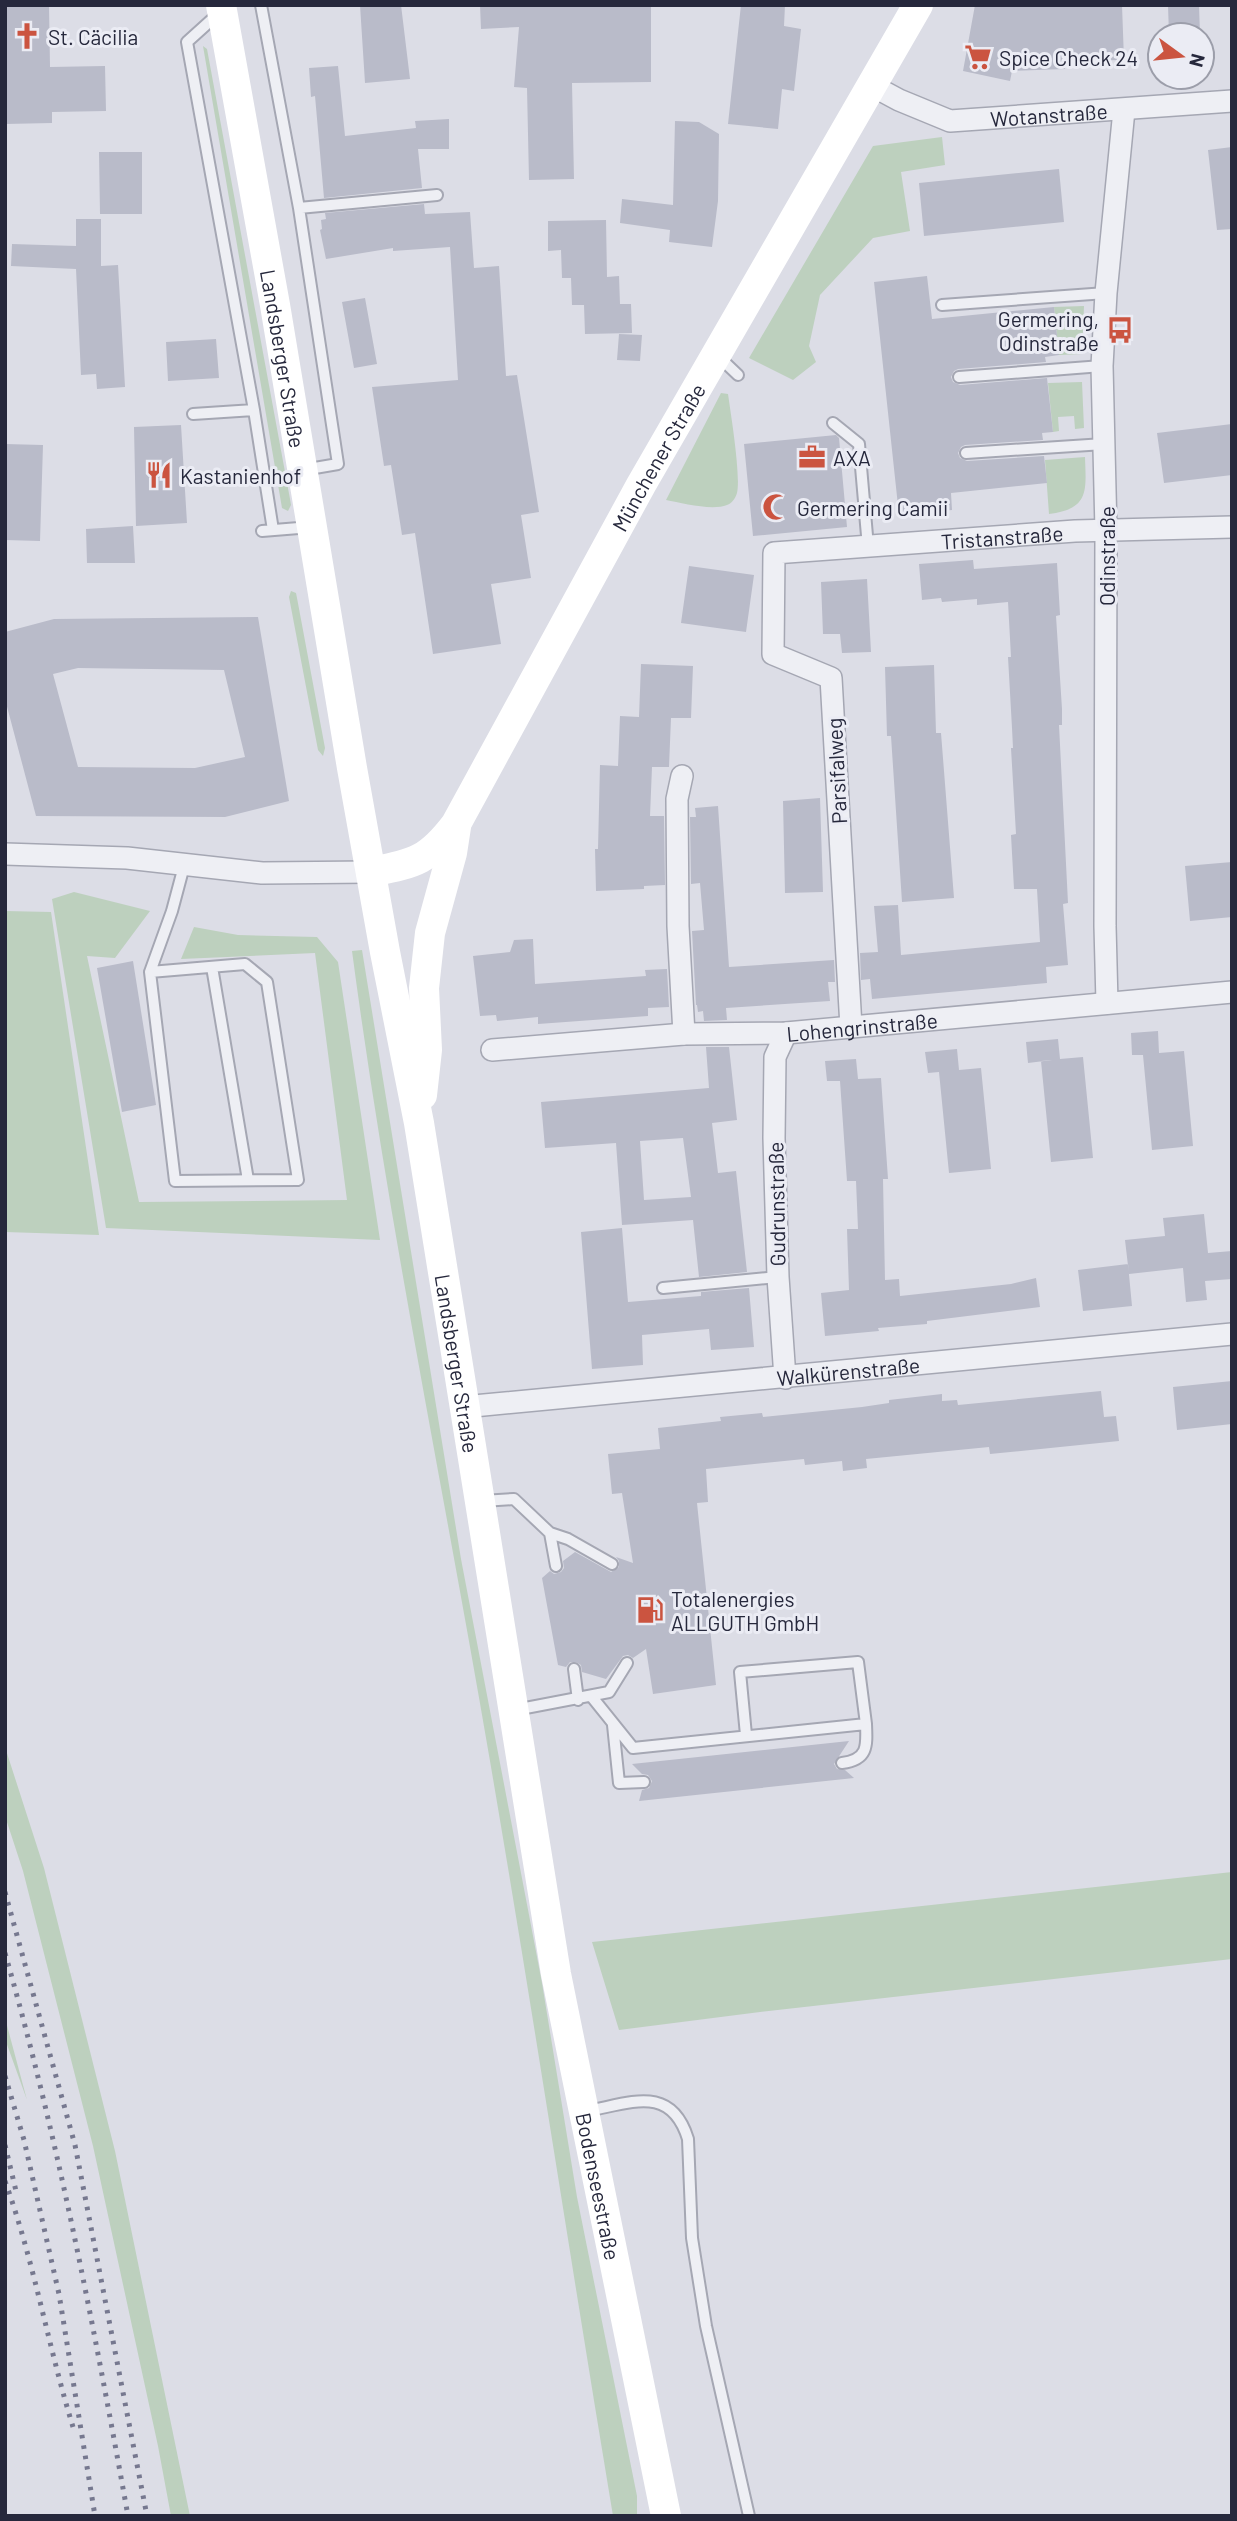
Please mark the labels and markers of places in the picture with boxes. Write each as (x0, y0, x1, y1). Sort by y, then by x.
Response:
church icon: St. Cäcilia (12, 21, 42, 51)
place label: St. Cäcilia (48, 24, 138, 49)
supermarket icon: Spice Check 24 (963, 42, 993, 72)
place label: Spice Check 24 (999, 45, 1138, 70)
place label: Germering, Odinstraße (998, 306, 1099, 355)
bus stop icon: Germering, Odinstraße (1105, 315, 1135, 345)
office icon: AXA (797, 442, 827, 472)
place label: AXA (833, 445, 871, 470)
restaurant icon: Kastanienhof (144, 460, 174, 490)
place label: Kastanienhof (180, 463, 301, 488)
mosque icon: Germering Camii (761, 492, 791, 522)
place label: Germering Camii (797, 495, 948, 520)
place label: Totalenergies ALLGUTH GmbH (671, 1586, 819, 1635)
fuel station icon: Totalenergies ALLGUTH GmbH (635, 1595, 665, 1625)

